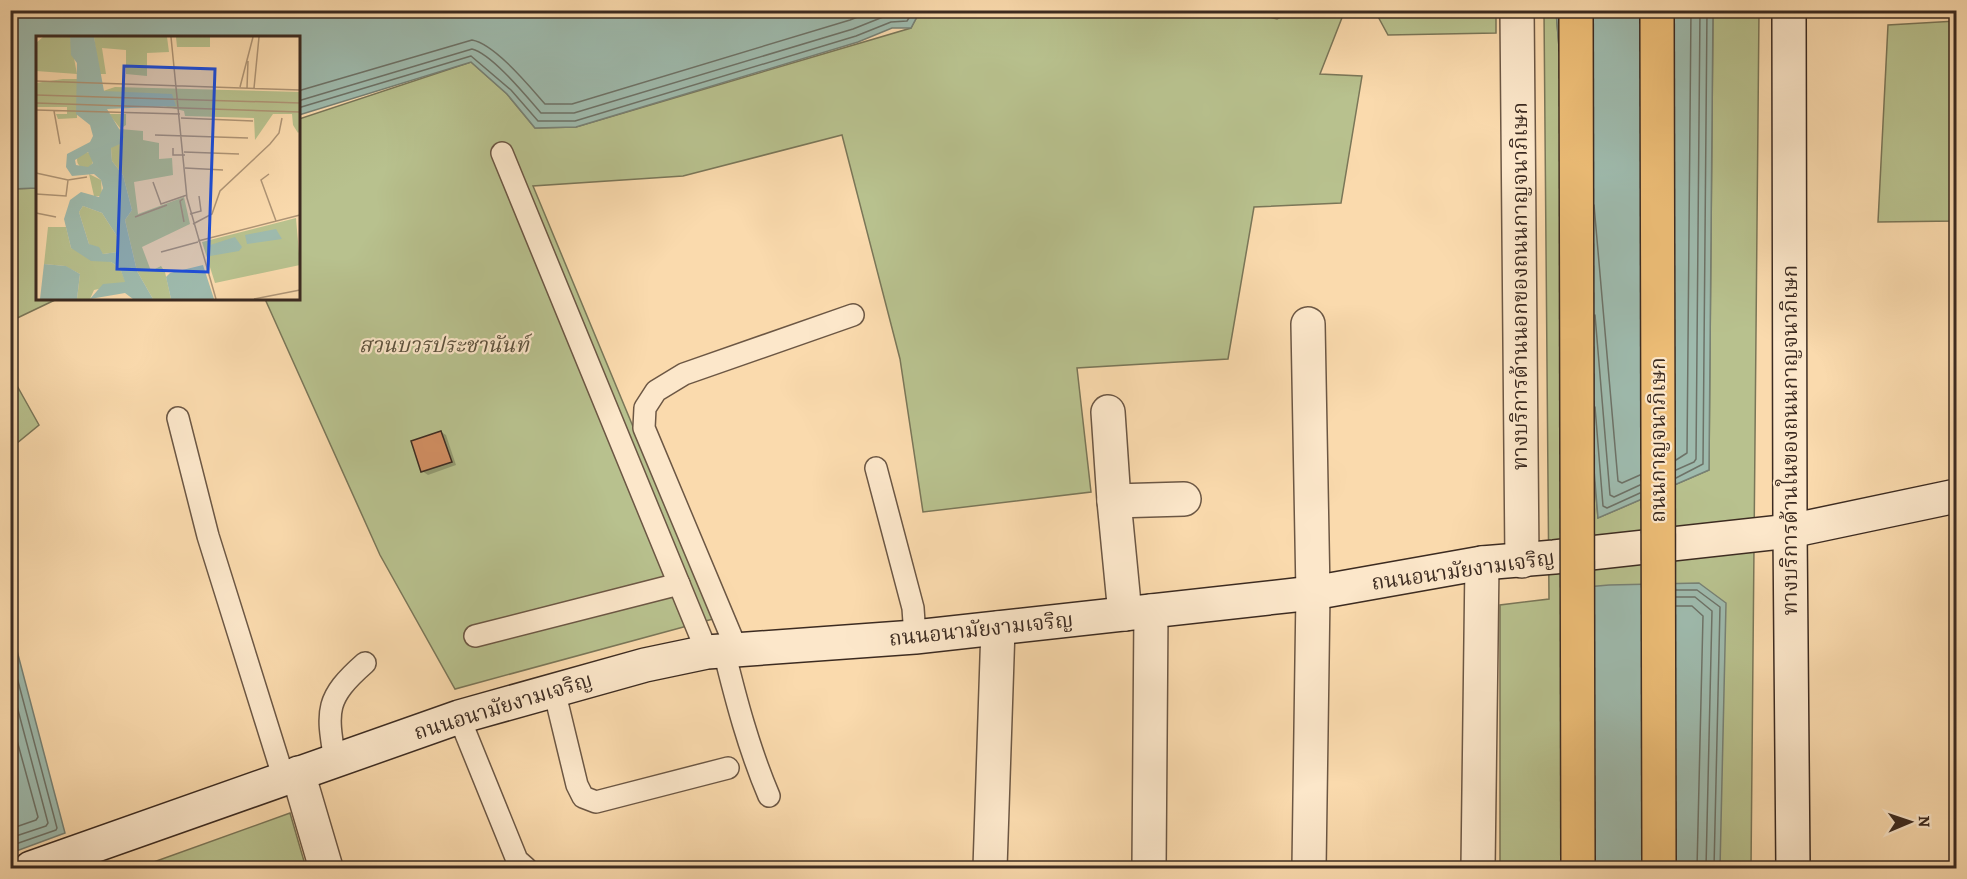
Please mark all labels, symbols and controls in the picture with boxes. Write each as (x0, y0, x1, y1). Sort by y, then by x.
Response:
inset map (36, 36, 300, 300)
street label: ทางบริการด้านนอกของถนนกาญจนาภิเษก (1506, 102, 1534, 470)
street label: ทางบริการด้านในของถนนกาญจนาภิเษก (1775, 265, 1804, 615)
park label: สวนบวรประชานันท์ (359, 331, 533, 359)
street label: ถนนกาญจนาภิเษก (1644, 357, 1672, 523)
street label: ถนนอนามัยงามเจริญ (1369, 543, 1557, 597)
street label: ถนนอนามัยงามเจริญ (888, 605, 1074, 653)
street label: ถนนอนามัยงามเจริญ (410, 666, 596, 746)
north arrow (1880, 792, 1940, 852)
text: N (1913, 815, 1935, 828)

